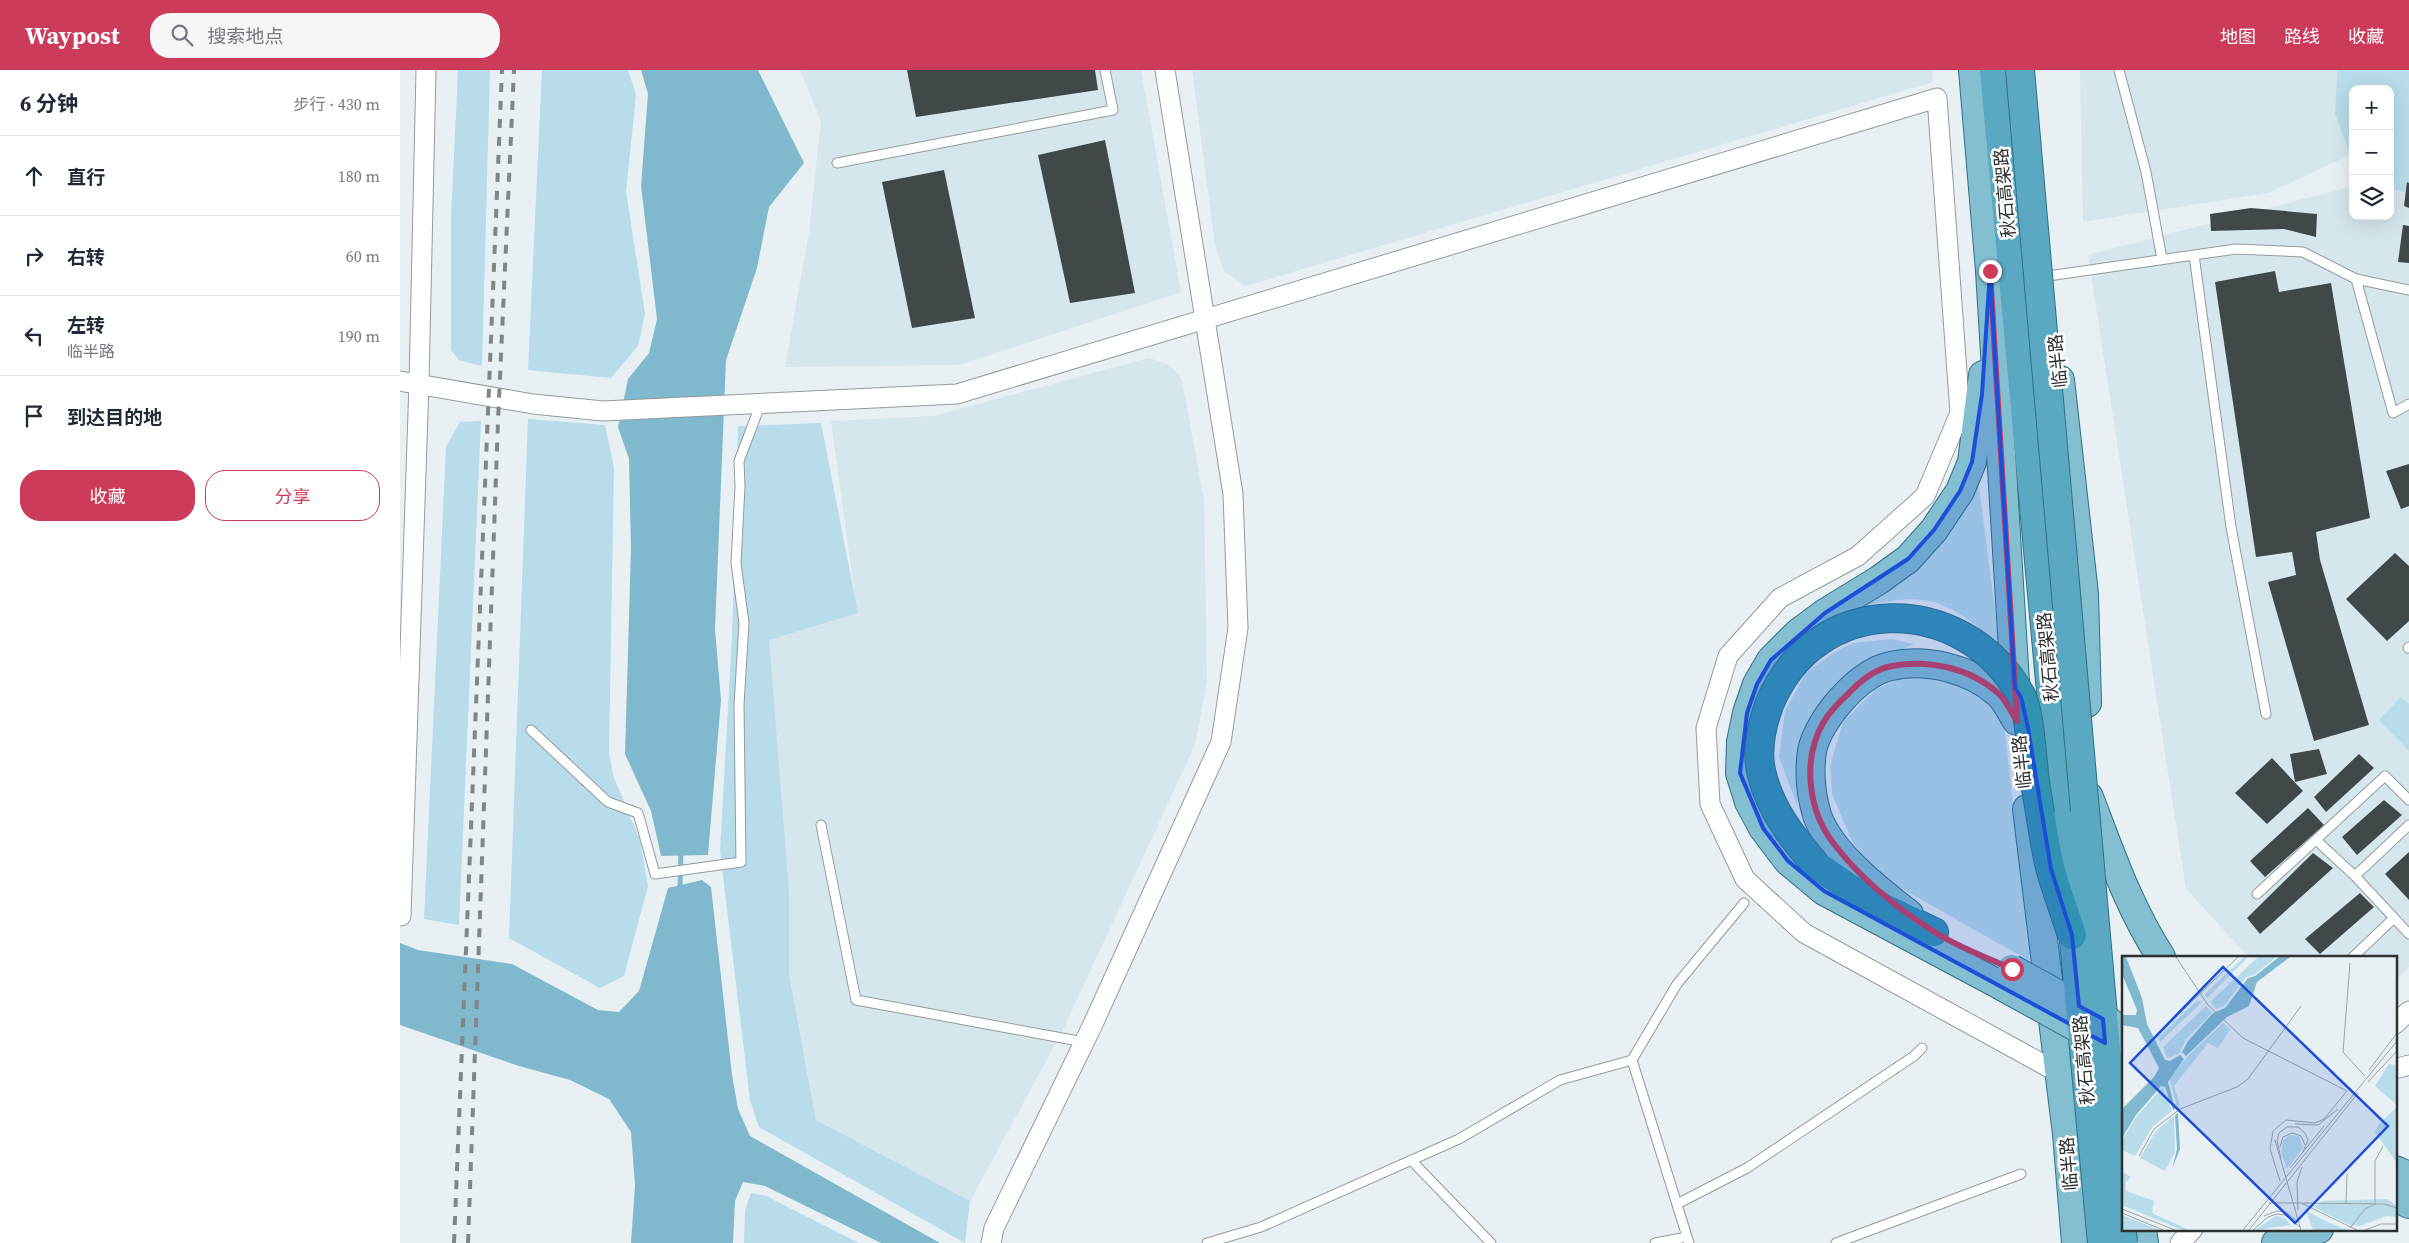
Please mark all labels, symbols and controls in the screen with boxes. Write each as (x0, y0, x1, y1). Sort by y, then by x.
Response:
search box (150, 13, 500, 58)
text: Waypost (25, 19, 120, 52)
icon: search (168, 21, 196, 49)
text: 搜索地点 (208, 23, 284, 49)
text: 地图 (2220, 24, 2256, 49)
text: 路线 (2284, 24, 2320, 49)
text: 收藏 (2348, 24, 2384, 49)
map controls (2349, 85, 2394, 220)
button: + (2349, 85, 2394, 130)
text: 6 分钟 (20, 89, 78, 118)
text: 步行 · 430 m (294, 93, 380, 115)
button: − (2349, 130, 2394, 175)
street label: 秋石高架路 (1988, 147, 2021, 239)
icon: ahead (20, 162, 48, 190)
text: 直行 (67, 164, 105, 190)
text: 180 m (338, 165, 380, 187)
button: layers (2349, 175, 2394, 220)
icon: right (20, 242, 48, 270)
text: 右转 (67, 244, 105, 270)
text: 60 m (346, 245, 380, 267)
route end (1979, 260, 2002, 283)
text: 左转 (67, 312, 105, 338)
icon: left (20, 322, 48, 350)
text: 190 m (338, 325, 380, 347)
street label: 临半路 (2042, 333, 2073, 389)
text: 临半路 (67, 340, 115, 362)
icon: arrive (20, 402, 48, 430)
text: 到达目的地 (67, 404, 162, 430)
button: 收藏 (20, 470, 195, 521)
button: 分享 (205, 470, 380, 521)
street label: 秋石高架路 (2031, 611, 2064, 703)
street label: 临半路 (2006, 734, 2037, 790)
inset map (2122, 956, 2396, 1230)
route start (2001, 958, 2024, 981)
street label: 秋石高架路 (2067, 1014, 2100, 1106)
street label: 临半路 (2054, 1136, 2083, 1192)

